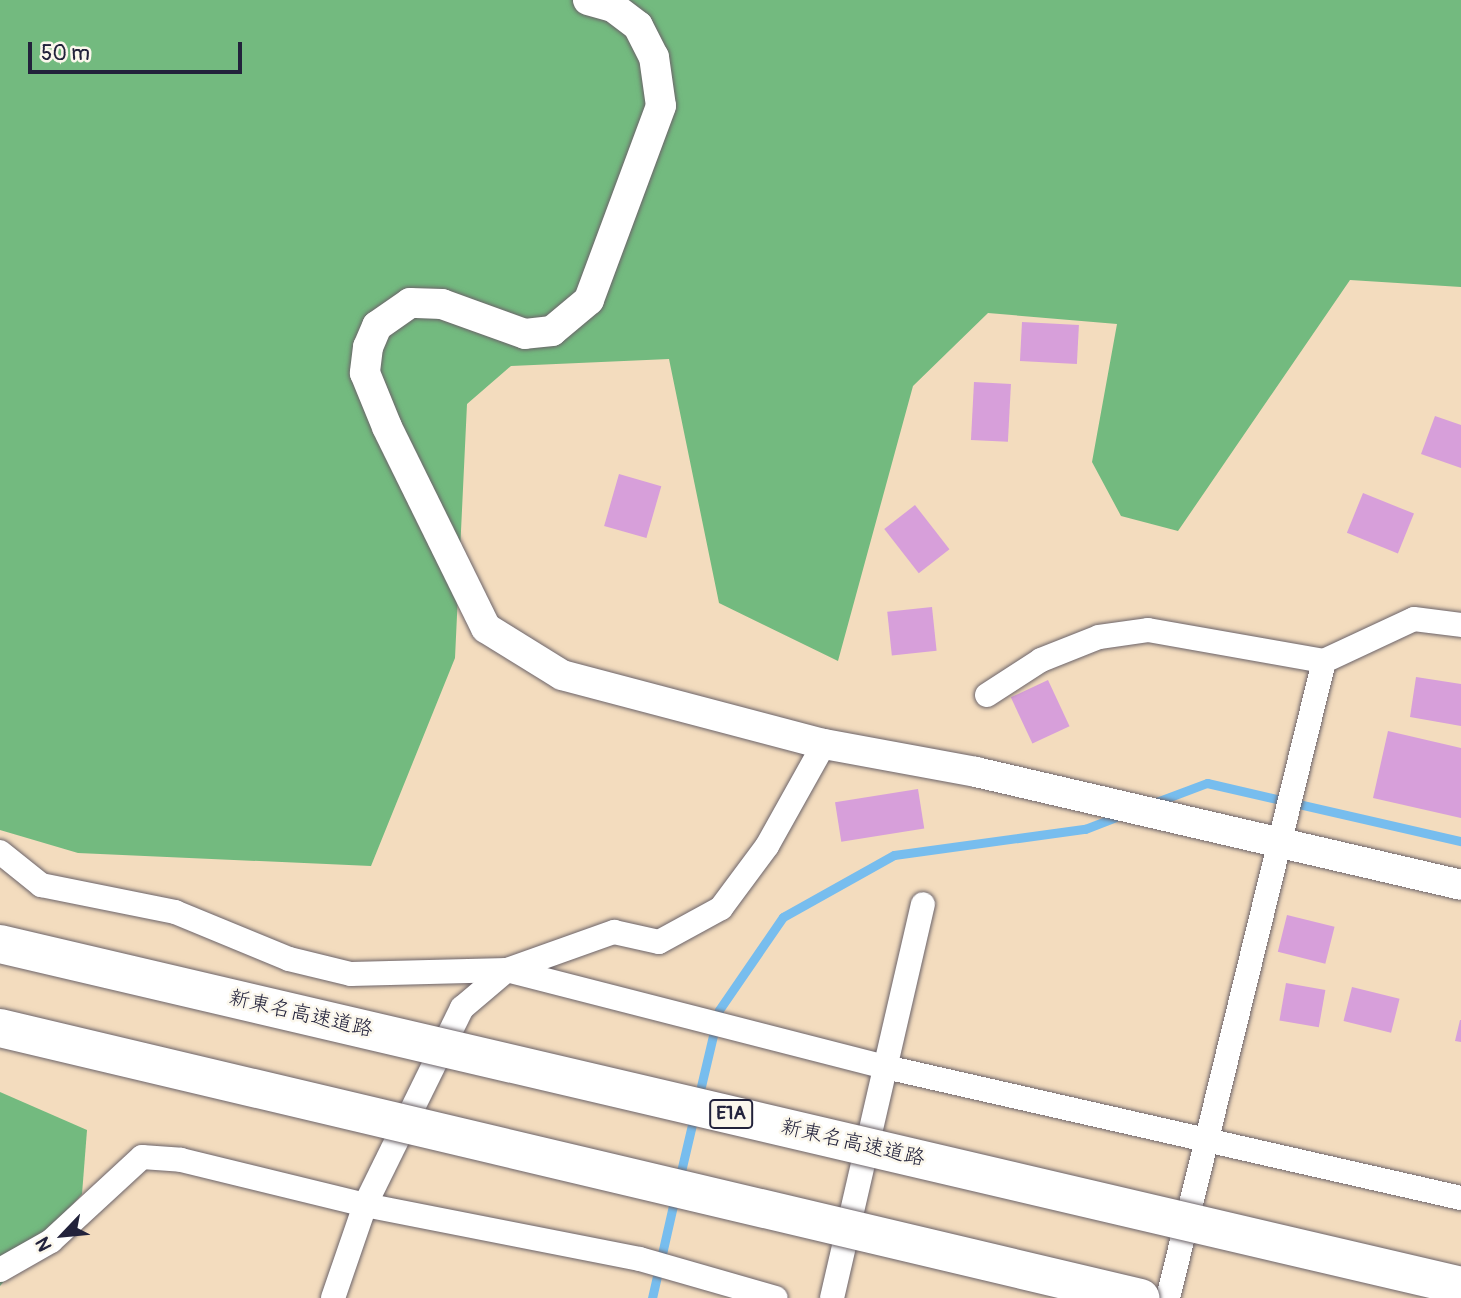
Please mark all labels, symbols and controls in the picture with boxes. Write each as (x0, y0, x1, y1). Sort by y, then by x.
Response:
scale bar (32, 28, 245, 72)
text: 50 m (41, 40, 90, 67)
street label: 新東名高速道路 (227, 985, 375, 1043)
road number: E1A (708, 1098, 754, 1130)
street label: 新東名高速道路 (779, 1114, 927, 1172)
north arrow (28, 1200, 98, 1270)
text: N (31, 1233, 58, 1255)

